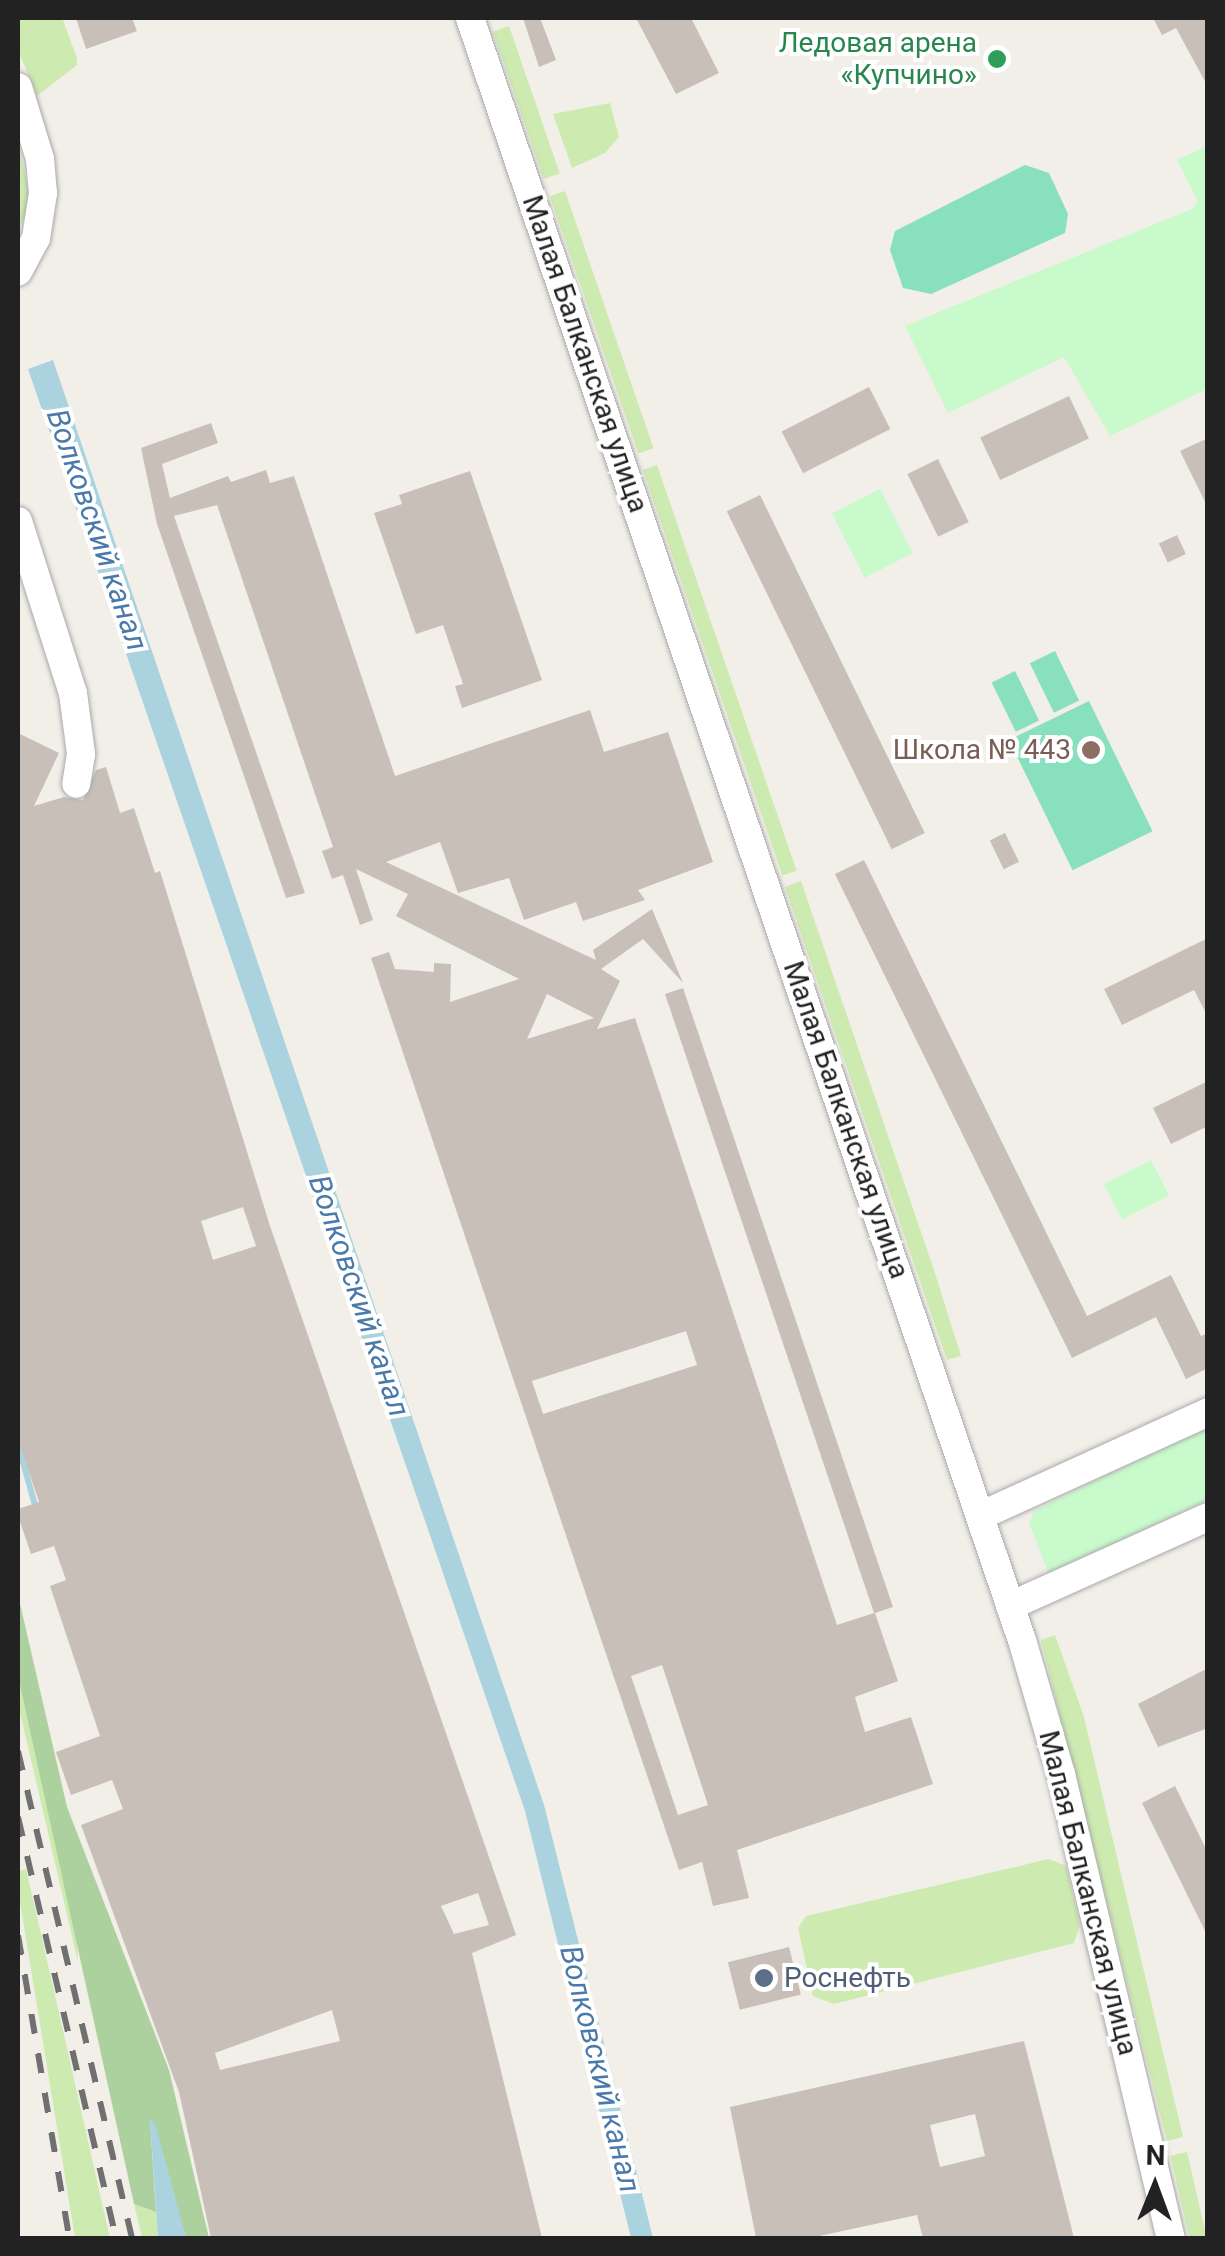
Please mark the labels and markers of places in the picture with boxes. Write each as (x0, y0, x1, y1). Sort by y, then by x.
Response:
place label: Ледовая арена «Купчино» (779, 26, 977, 92)
marker: Ледовая арена «Купчино» (986, 48, 1008, 70)
place label: Школа № 443 (893, 733, 1071, 767)
marker: Школа № 443 (1080, 739, 1102, 761)
place label: Роснефть (784, 1961, 911, 1995)
marker: Роснефть (753, 1967, 775, 1989)

